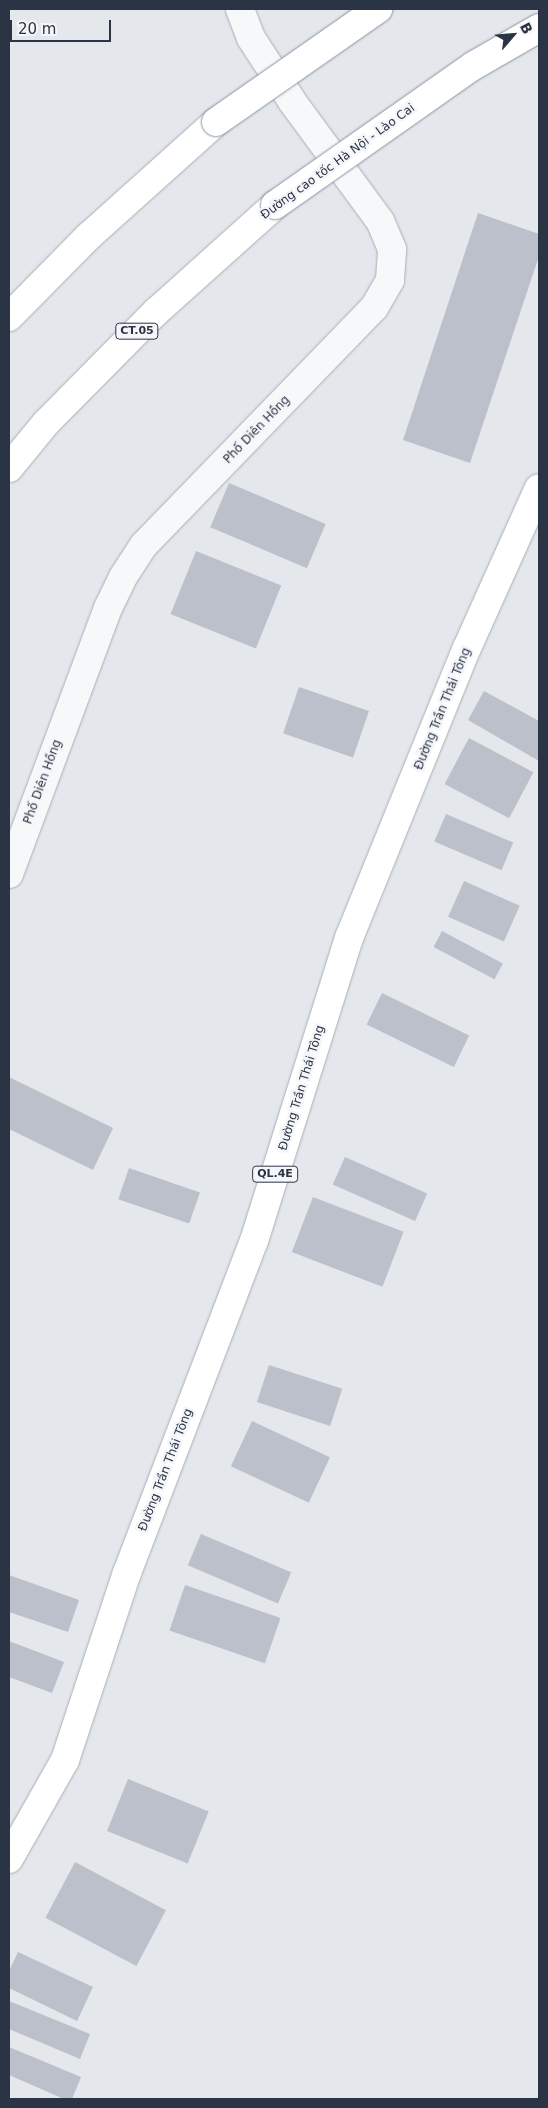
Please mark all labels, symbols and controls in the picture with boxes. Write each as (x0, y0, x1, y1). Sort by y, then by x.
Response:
scale bar (12, 10, 114, 42)
north arrow (488, 10, 538, 60)
text: 20 m (18, 20, 56, 38)
text: B (517, 20, 536, 37)
street label: Đường cao tốc Hà Nội - Lào Cai (258, 101, 418, 223)
road number: CT.05 (114, 322, 160, 340)
street label: Phố Diên Hồng (221, 393, 293, 467)
street label: Đường Trần Thái Tông (412, 646, 474, 772)
street label: Phố Diên Hồng (21, 738, 65, 826)
street label: Đường Trần Thái Tông (276, 1024, 328, 1152)
road number: QL.4E (251, 1166, 299, 1182)
street label: Đường Trần Thái Tông (136, 1407, 196, 1533)

